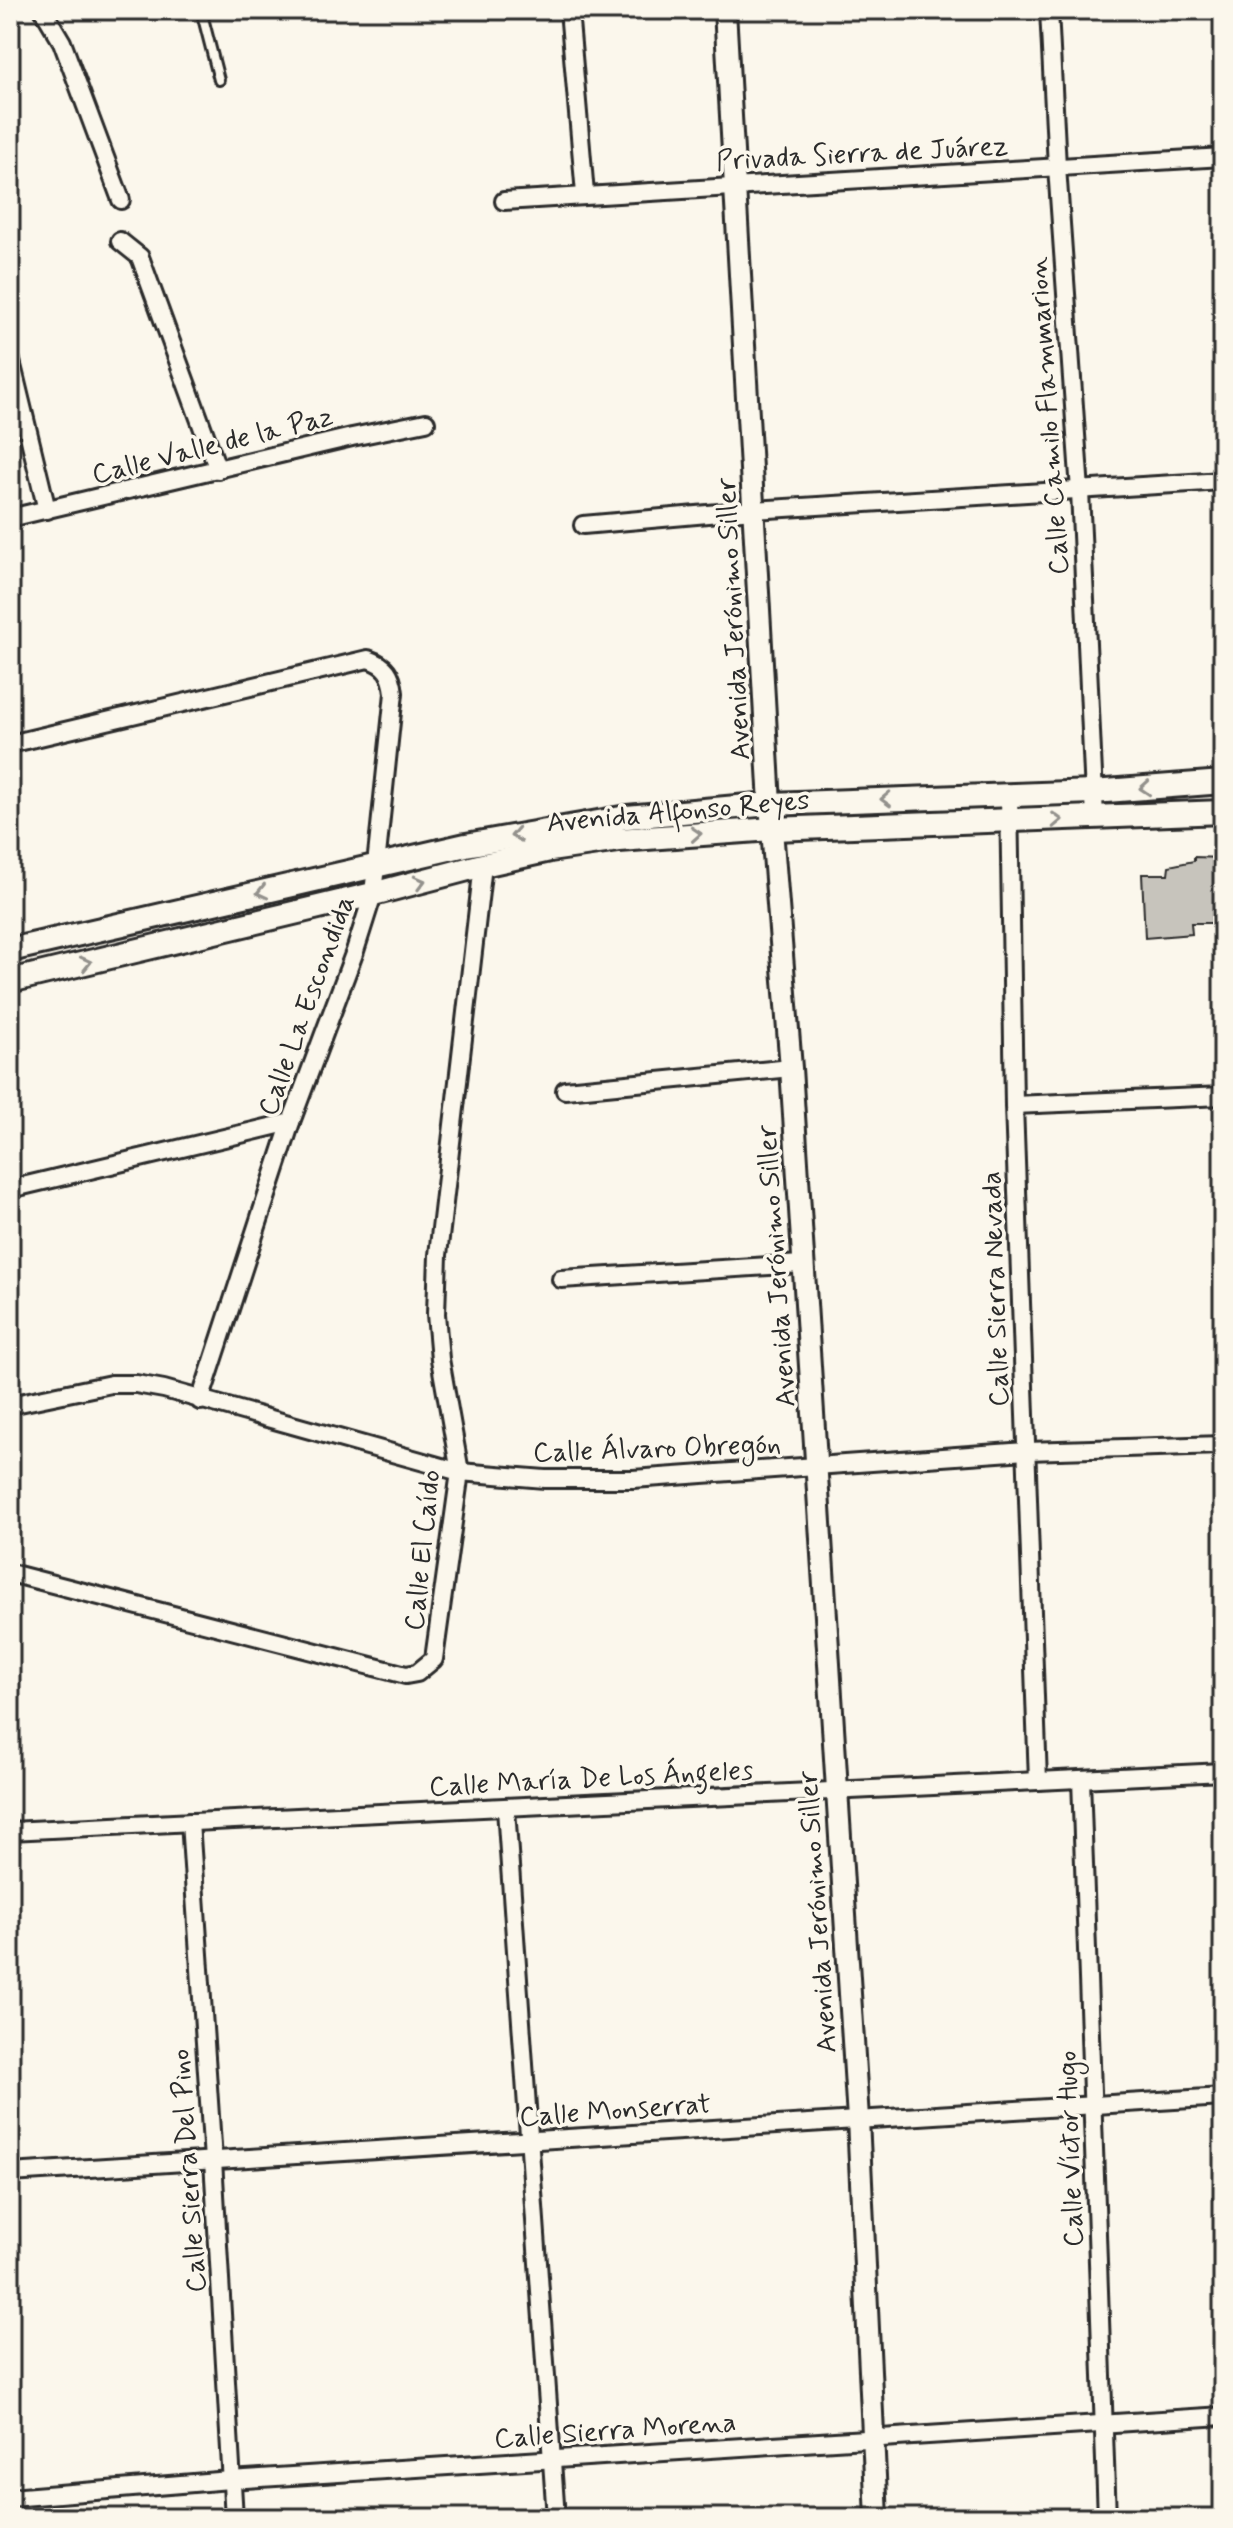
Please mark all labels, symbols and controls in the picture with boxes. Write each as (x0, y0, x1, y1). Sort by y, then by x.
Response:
street label: Privada Sierra de Juárez (715, 128, 1009, 181)
street label: Calle Camilo Flammarion (1020, 256, 1079, 576)
street label: Calle Valle de la Paz (88, 399, 337, 494)
street label: Avenida Jerónimo Siller (709, 476, 760, 761)
one-way arrow (1138, 779, 1151, 796)
street label: Avenida Alfonso Reyes (545, 783, 811, 844)
one-way arrow (879, 791, 891, 808)
one-way arrow (1051, 811, 1064, 828)
one-way arrow (509, 826, 522, 843)
one-way arrow (690, 826, 703, 843)
one-way arrow (413, 874, 427, 891)
one-way arrow (256, 883, 269, 900)
street label: Calle La Escondida (250, 891, 364, 1121)
one-way arrow (78, 955, 92, 972)
street label: Avenida Jerónimo Siller (749, 1123, 806, 1408)
street label: Calle Sierra Nevada (974, 1170, 1019, 1407)
street label: Calle Álvaro Obregón (532, 1426, 782, 1474)
street label: Calle El Caído (397, 1468, 450, 1633)
street label: Calle María De Los Ángeles (428, 1752, 754, 1809)
street label: Avenida Jerónimo Siller (790, 1769, 847, 2054)
street label: Calle Sierra Del Pino (163, 2048, 216, 2294)
street label: Calle Víctor Hugo (1050, 2050, 1095, 2248)
street label: Calle Monserrat (518, 2086, 712, 2137)
street label: Calle Sierra Morena (493, 2405, 737, 2458)

